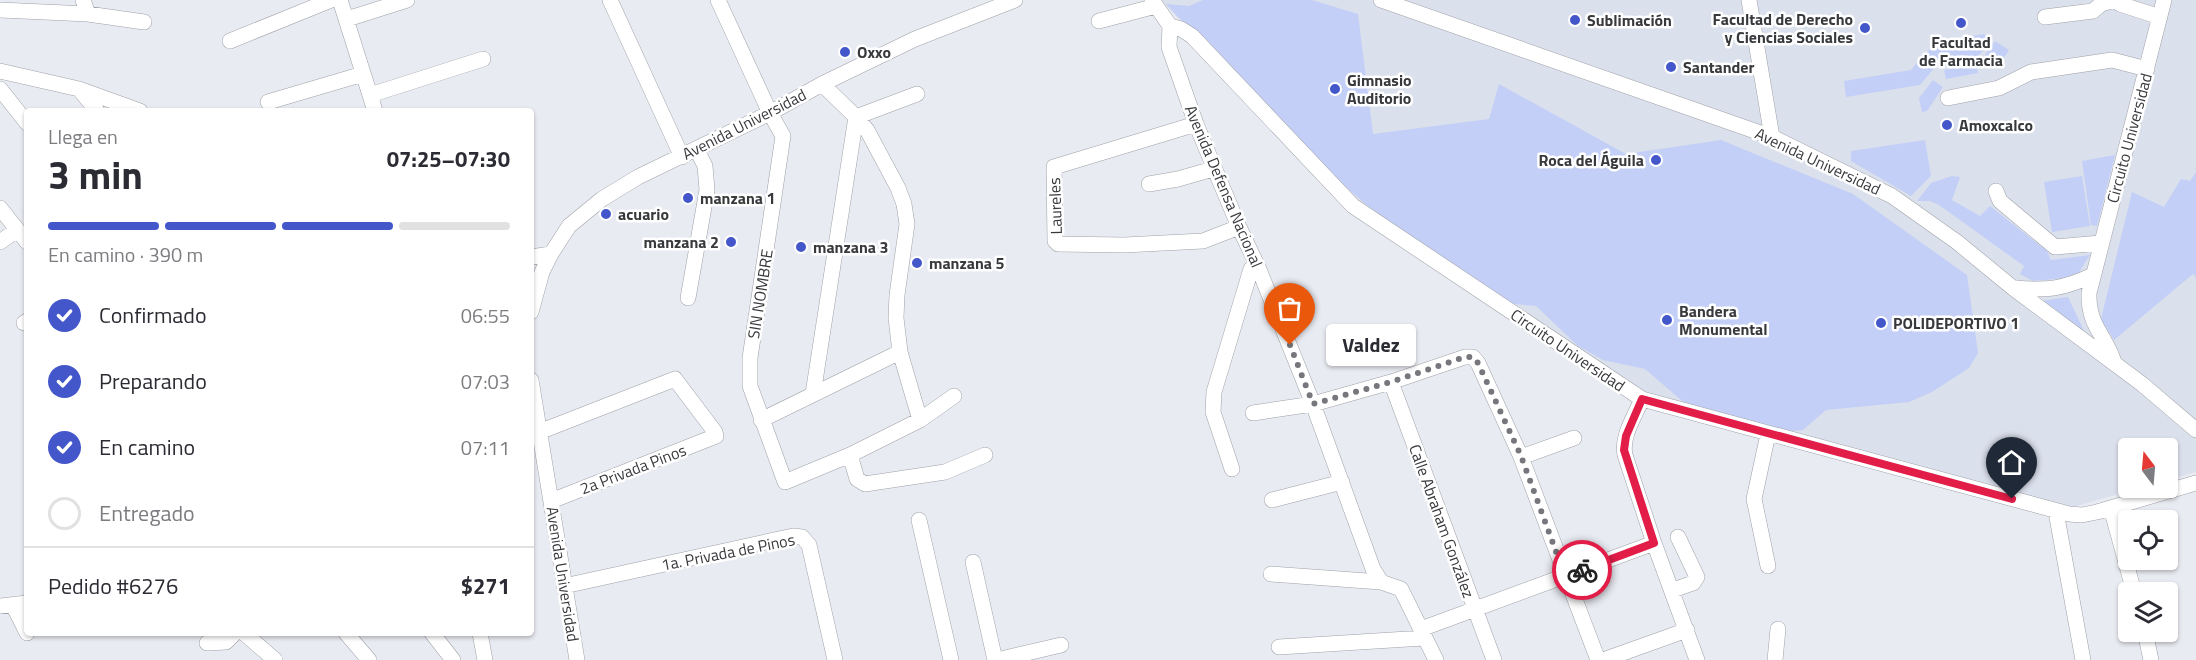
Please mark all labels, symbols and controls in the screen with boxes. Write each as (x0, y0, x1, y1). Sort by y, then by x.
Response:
place label: Facultad de Derecho y Ciencias Sociales (1713, 7, 1853, 49)
place label: Sublimación (1587, 8, 1672, 32)
marker: Sublimación (1568, 13, 1582, 27)
marker: Facultad de Farmacia (1954, 16, 1968, 30)
marker: Facultad de Derecho y Ciencias Sociales (1858, 21, 1872, 35)
place label: Facultad de Farmacia (1919, 30, 2003, 72)
place label: Oxxo (857, 40, 891, 64)
marker: Oxxo (838, 45, 852, 59)
place label: Santander (1683, 55, 1755, 79)
marker: Santander (1664, 60, 1678, 74)
place label: Gimnasio Auditorio (1347, 68, 1412, 110)
street label: Circuito Universidad (2100, 70, 2158, 206)
street label: Avenida Universidad (678, 82, 810, 166)
marker: Gimnasio Auditorio (1328, 82, 1342, 96)
street label: Avenida Defensa Nacional (1179, 101, 1269, 271)
place label: Amoxcalco (1959, 113, 2033, 137)
marker: Amoxcalco (1940, 118, 1954, 132)
text: Llega en (48, 121, 118, 152)
street label: Avenida Universidad (1751, 121, 1885, 201)
text: 07:25–07:30 (387, 142, 510, 176)
text: 3 min (48, 145, 143, 204)
place label: Roca del Águila (1539, 148, 1644, 172)
marker: Roca del Águila (1649, 153, 1663, 167)
street label: Laureles (1042, 177, 1068, 235)
place label: manzana 1 (700, 186, 775, 210)
marker: manzana 1 (681, 191, 695, 205)
place label: acuario (618, 202, 669, 226)
marker: acuario (599, 207, 613, 221)
place label: manzana 2 (644, 230, 719, 254)
marker: manzana 2 (724, 235, 738, 249)
place label: manzana 3 (813, 235, 888, 259)
text: En camino · 390 m (48, 239, 203, 270)
marker: manzana 3 (794, 240, 808, 254)
street label: SIN NOMBRE (741, 247, 779, 340)
place label: manzana 5 (929, 251, 1004, 275)
marker: manzana 5 (910, 256, 924, 270)
pin (1264, 283, 1315, 345)
icon: bag (1273, 292, 1306, 325)
text: Confirmado (99, 298, 207, 332)
icon: check (48, 299, 81, 332)
place label: Bandera Monumental (1679, 299, 1768, 341)
text: 06:55 (461, 300, 510, 331)
street label: Circuito Universidad (1506, 303, 1630, 397)
place label: POLIDEPORTIVO 1 (1893, 311, 2019, 335)
marker: Bandera Monumental (1660, 313, 1674, 327)
marker: POLIDEPORTIVO 1 (1874, 316, 1888, 330)
callout: Valdez (1326, 324, 1416, 366)
text: Valdez (1342, 329, 1400, 360)
text: Preparando (99, 364, 207, 398)
icon: check (48, 365, 81, 398)
text: 07:03 (461, 366, 510, 397)
text: En camino (99, 430, 195, 464)
icon: check (48, 431, 81, 464)
text: 07:11 (461, 432, 510, 463)
pin (1986, 437, 2037, 499)
street label: 2a Privada Pinos (576, 438, 690, 500)
north arrow (2118, 438, 2178, 498)
map controls (2118, 438, 2178, 642)
street label: Calle Abraham González (1403, 441, 1481, 601)
icon: home (1995, 446, 2028, 479)
text: Entregado (99, 496, 195, 530)
street label: Avenida Universidad (540, 505, 586, 643)
button: locate (2118, 510, 2178, 570)
street label: 1a. Privada de Pinos (659, 527, 797, 577)
courier (1552, 540, 1612, 600)
icon: bike (1566, 554, 1599, 587)
text: Pedido #6276 (48, 569, 178, 603)
text: $271 (461, 569, 510, 603)
button: layers (2118, 582, 2178, 642)

